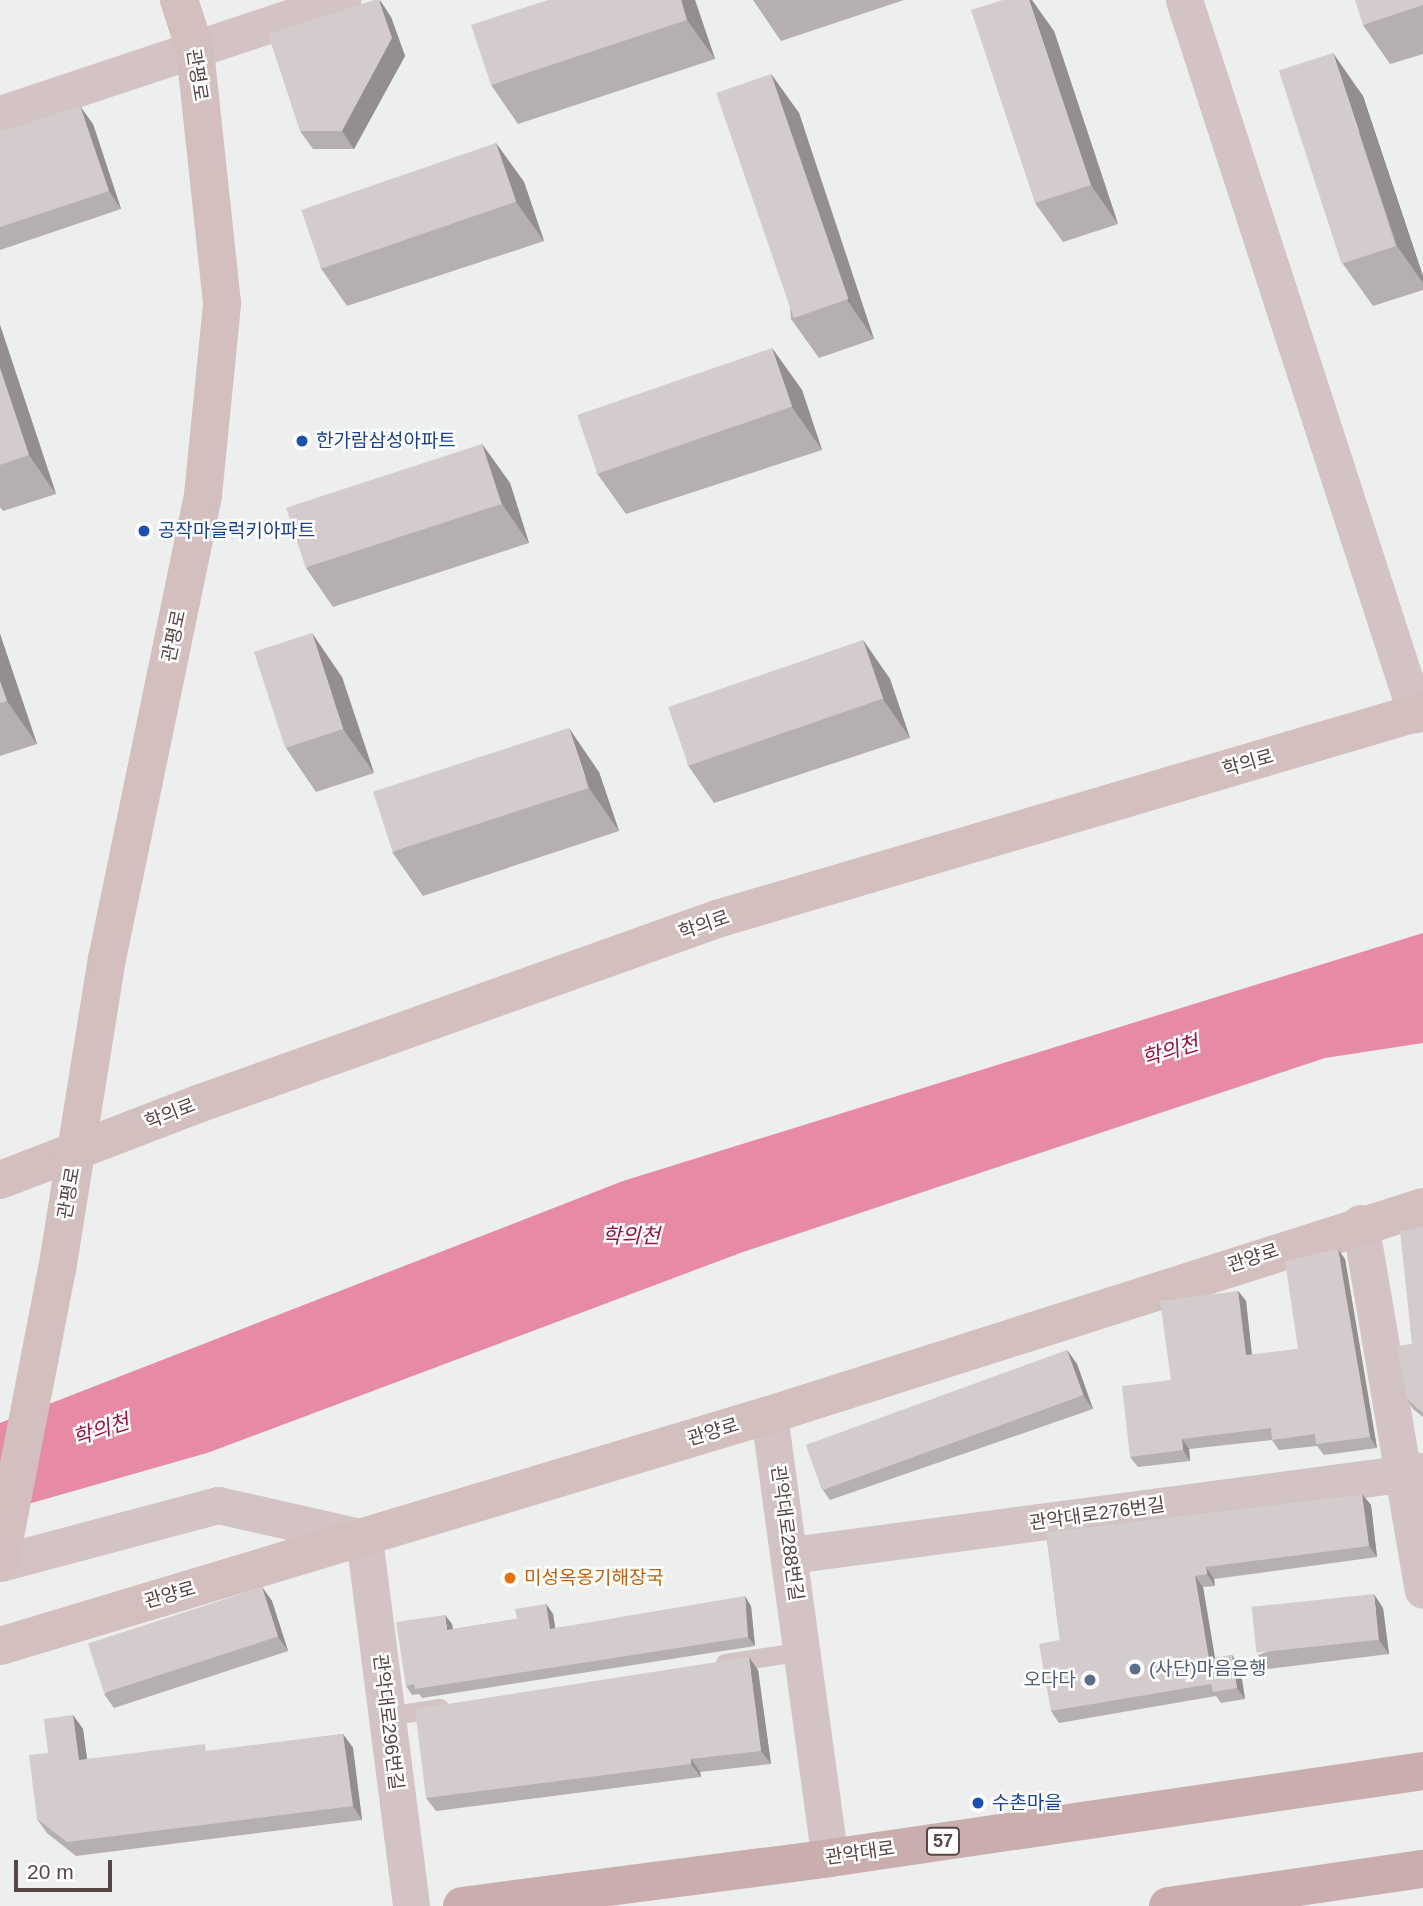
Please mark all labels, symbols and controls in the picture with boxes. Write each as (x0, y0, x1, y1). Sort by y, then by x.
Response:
street label: 관평로 (182, 47, 212, 103)
place label: 한가람삼성아파트 (316, 430, 456, 452)
marker: 한가람삼성아파트 (294, 433, 310, 449)
place label: 공작마을럭키아파트 (158, 520, 315, 542)
marker: 공작마을럭키아파트 (136, 523, 152, 539)
street label: 관평로 (157, 608, 191, 664)
street label: 학의로 (1220, 745, 1276, 781)
street label: 학의로 (675, 906, 733, 944)
water label: 학의천 (1139, 1030, 1201, 1072)
street label: 학의로 (141, 1094, 199, 1134)
street label: 관평로 (53, 1165, 85, 1221)
water label: 학의천 (602, 1223, 660, 1249)
street label: 관양로 (1225, 1239, 1281, 1277)
water label: 학의천 (70, 1409, 132, 1451)
street label: 관양로 (685, 1413, 741, 1451)
street label: 관악대로288번길 (766, 1464, 808, 1602)
street label: 관악대로276번길 (1028, 1493, 1166, 1535)
place label: 미성옥옹기해장국 (524, 1567, 664, 1589)
marker: 미성옥옹기해장국 (502, 1570, 518, 1586)
street label: 관양로 (142, 1577, 198, 1613)
street label: 관악대로296번길 (368, 1653, 408, 1791)
place label: (사단)마음은행 (1149, 1658, 1267, 1680)
marker: (사단)마음은행 (1127, 1661, 1143, 1677)
place label: 오다다 (1024, 1669, 1076, 1691)
marker: 오다다 (1082, 1672, 1098, 1688)
place label: 수촌마을 (992, 1792, 1062, 1814)
marker: 수촌마을 (970, 1795, 986, 1811)
road number: 57 (926, 1826, 960, 1856)
street label: 관악대로 (824, 1837, 896, 1869)
scale bar (18, 1846, 116, 1890)
text: 20 m (27, 1860, 74, 1883)

